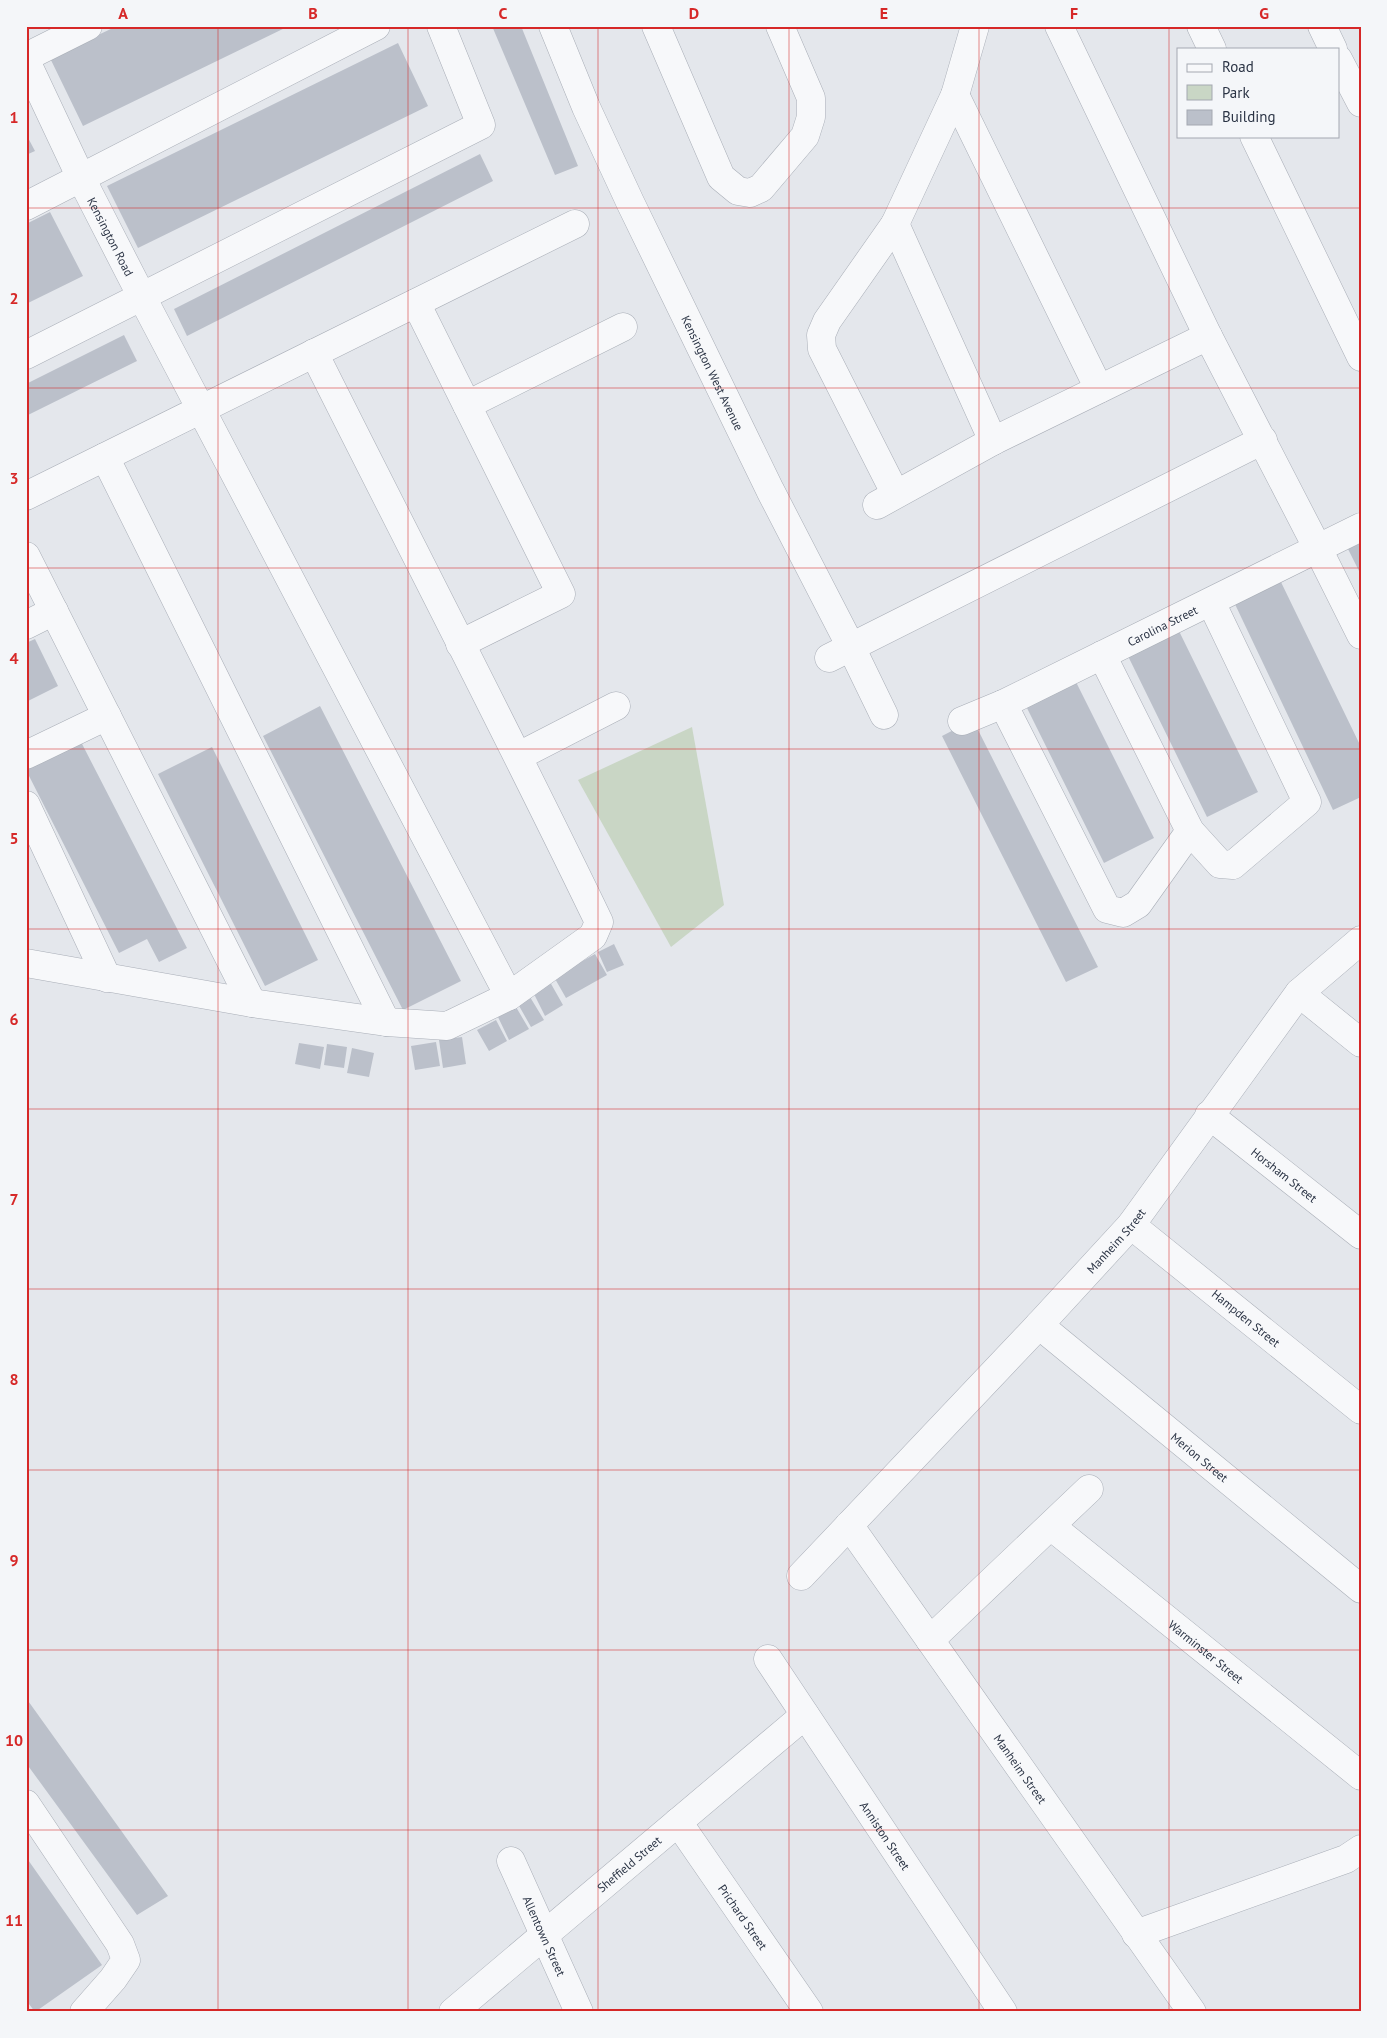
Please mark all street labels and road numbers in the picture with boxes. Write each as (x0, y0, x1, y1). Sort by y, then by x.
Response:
street label: Kensington Road (85, 195, 137, 278)
street label: Kensington West Avenue (679, 313, 747, 433)
street label: Carolina Street (1125, 602, 1200, 649)
street label: Horsham Street (1248, 1144, 1320, 1205)
street label: Manheim Street (1083, 1205, 1148, 1276)
street label: Hampden Street (1209, 1286, 1284, 1350)
street label: Merion Street (1168, 1429, 1232, 1485)
street label: Warminster Street (1166, 1616, 1247, 1686)
street label: Manheim Street (991, 1731, 1050, 1806)
street label: Anniston Street (857, 1798, 914, 1873)
street label: Sheffield Street (594, 1832, 664, 1895)
street label: Prichard Street (716, 1881, 771, 1952)
street label: Allentown Street (520, 1893, 569, 1978)

